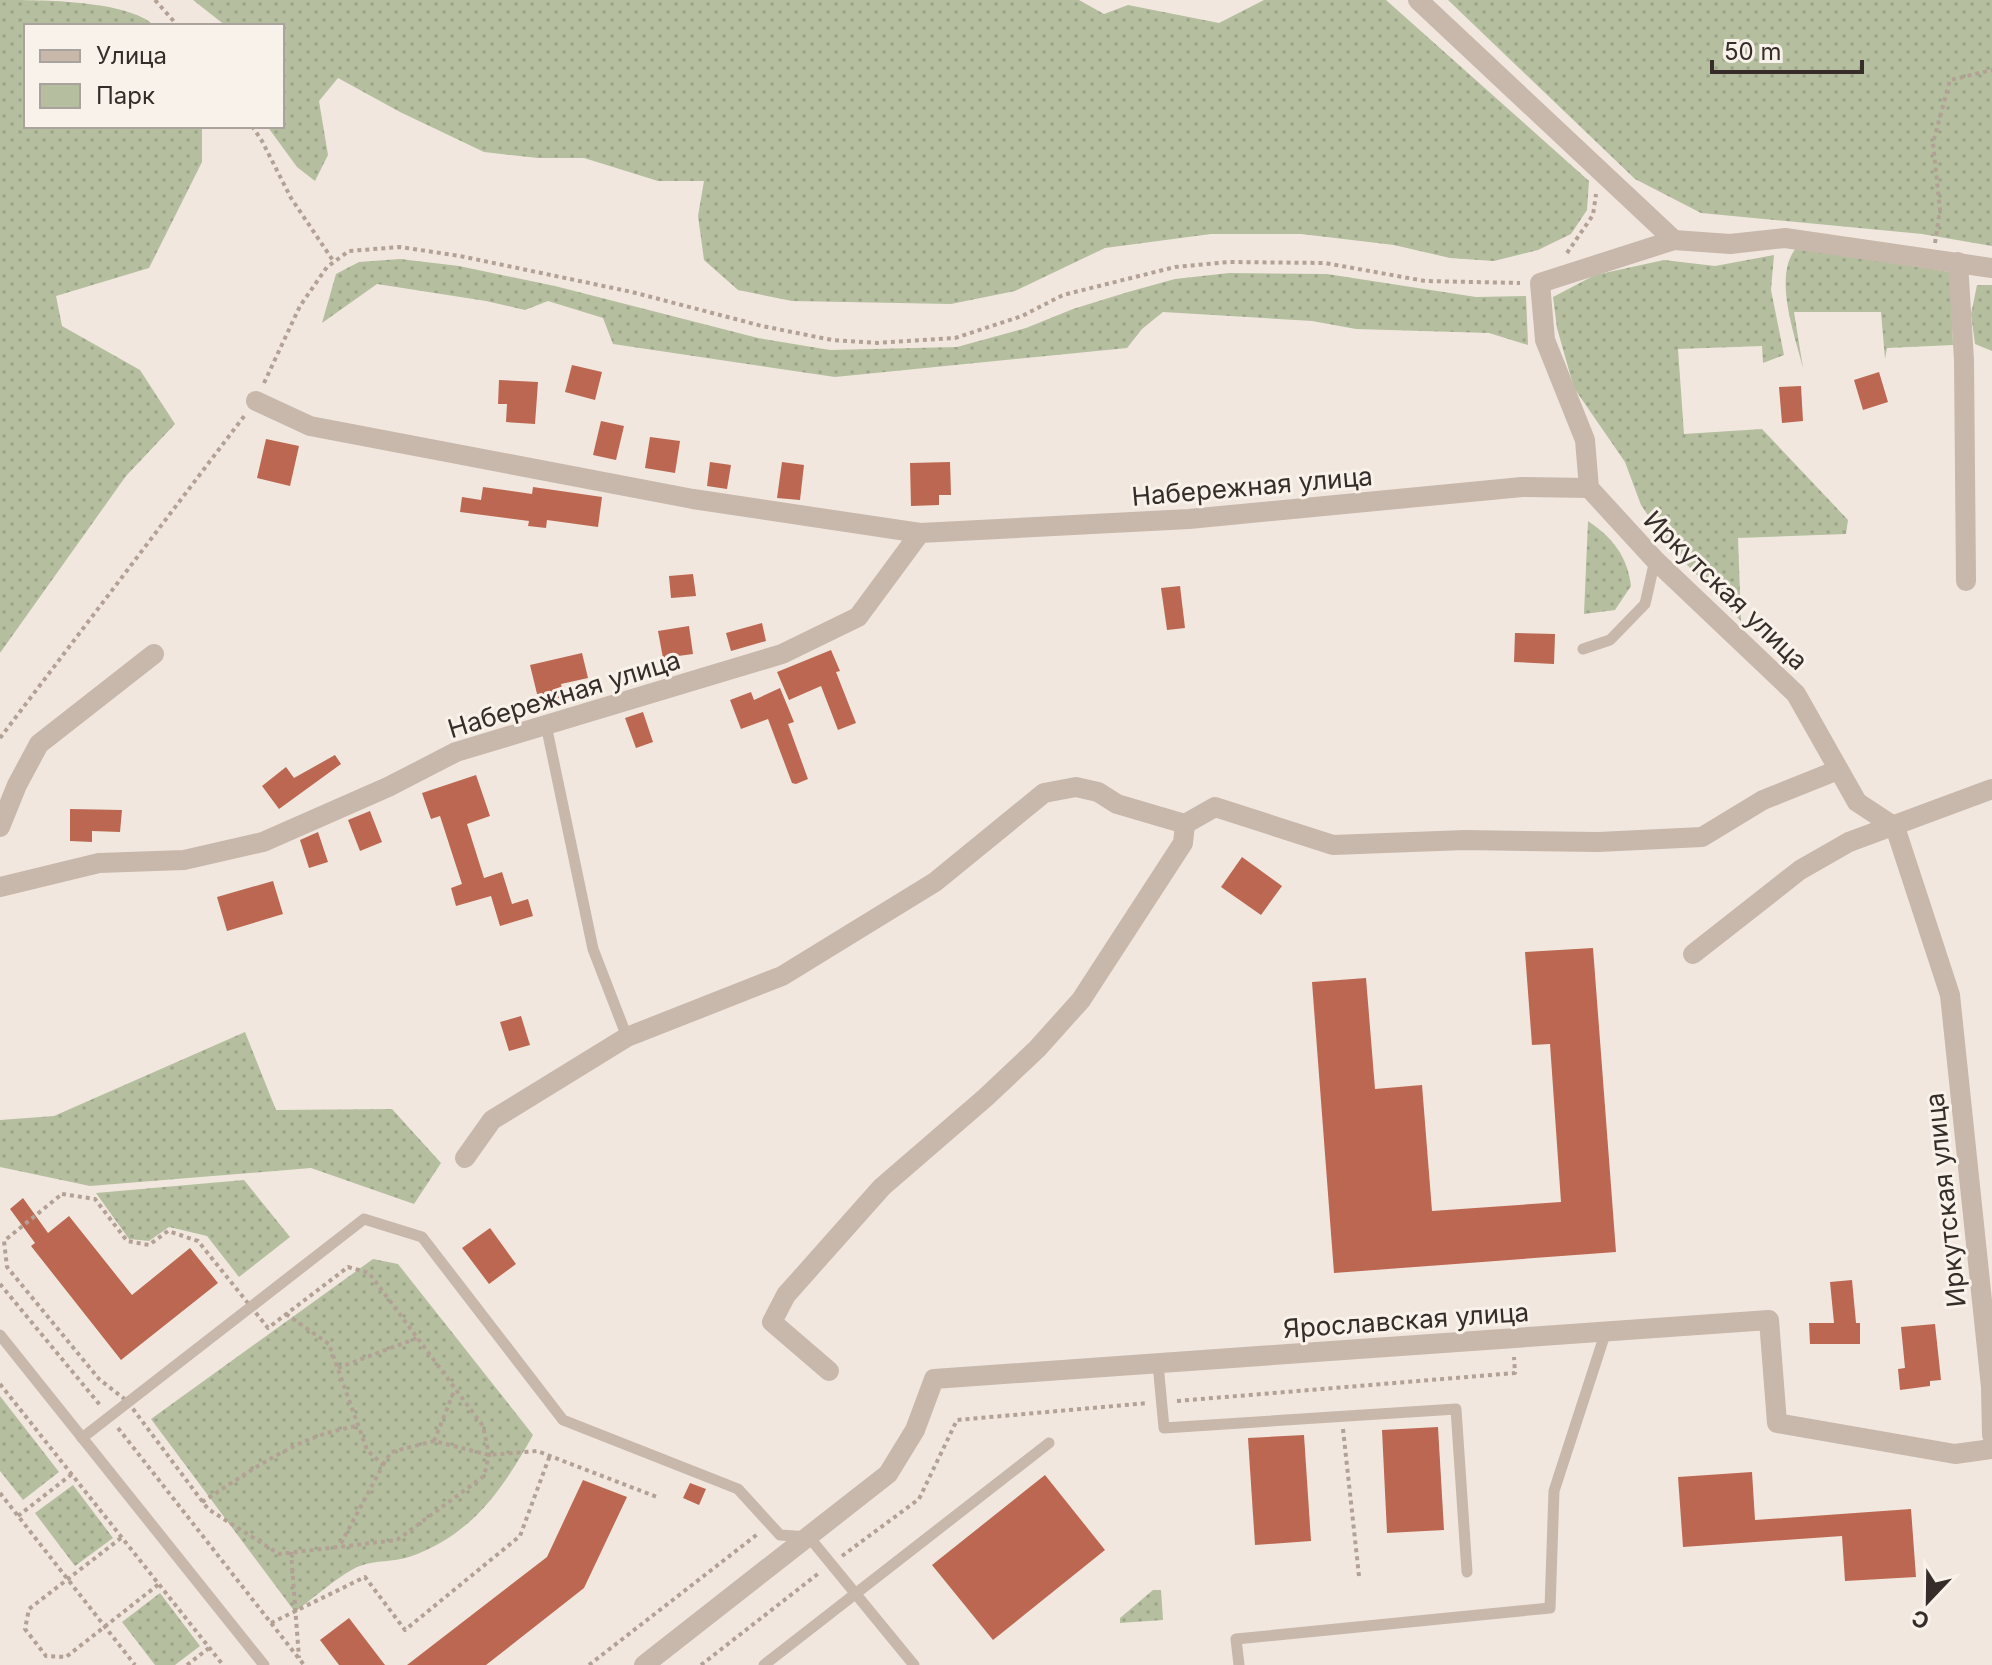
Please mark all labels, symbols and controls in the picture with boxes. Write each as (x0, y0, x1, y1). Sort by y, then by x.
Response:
legend (24, 24, 284, 128)
scale bar (1712, 24, 1862, 74)
text: 50 m (1724, 37, 1782, 66)
text: Улица (96, 41, 167, 70)
text: Парк (96, 81, 155, 110)
street label: Набережная улица (1130, 460, 1374, 512)
street label: Иркутская улица (1638, 504, 1814, 676)
street label: Набережная улица (444, 644, 684, 744)
street label: Иркутская улица (1918, 1091, 1972, 1309)
street label: Ярославская улица (1282, 1296, 1530, 1344)
north arrow (1888, 1561, 1968, 1641)
text: С (1908, 1604, 1933, 1635)

